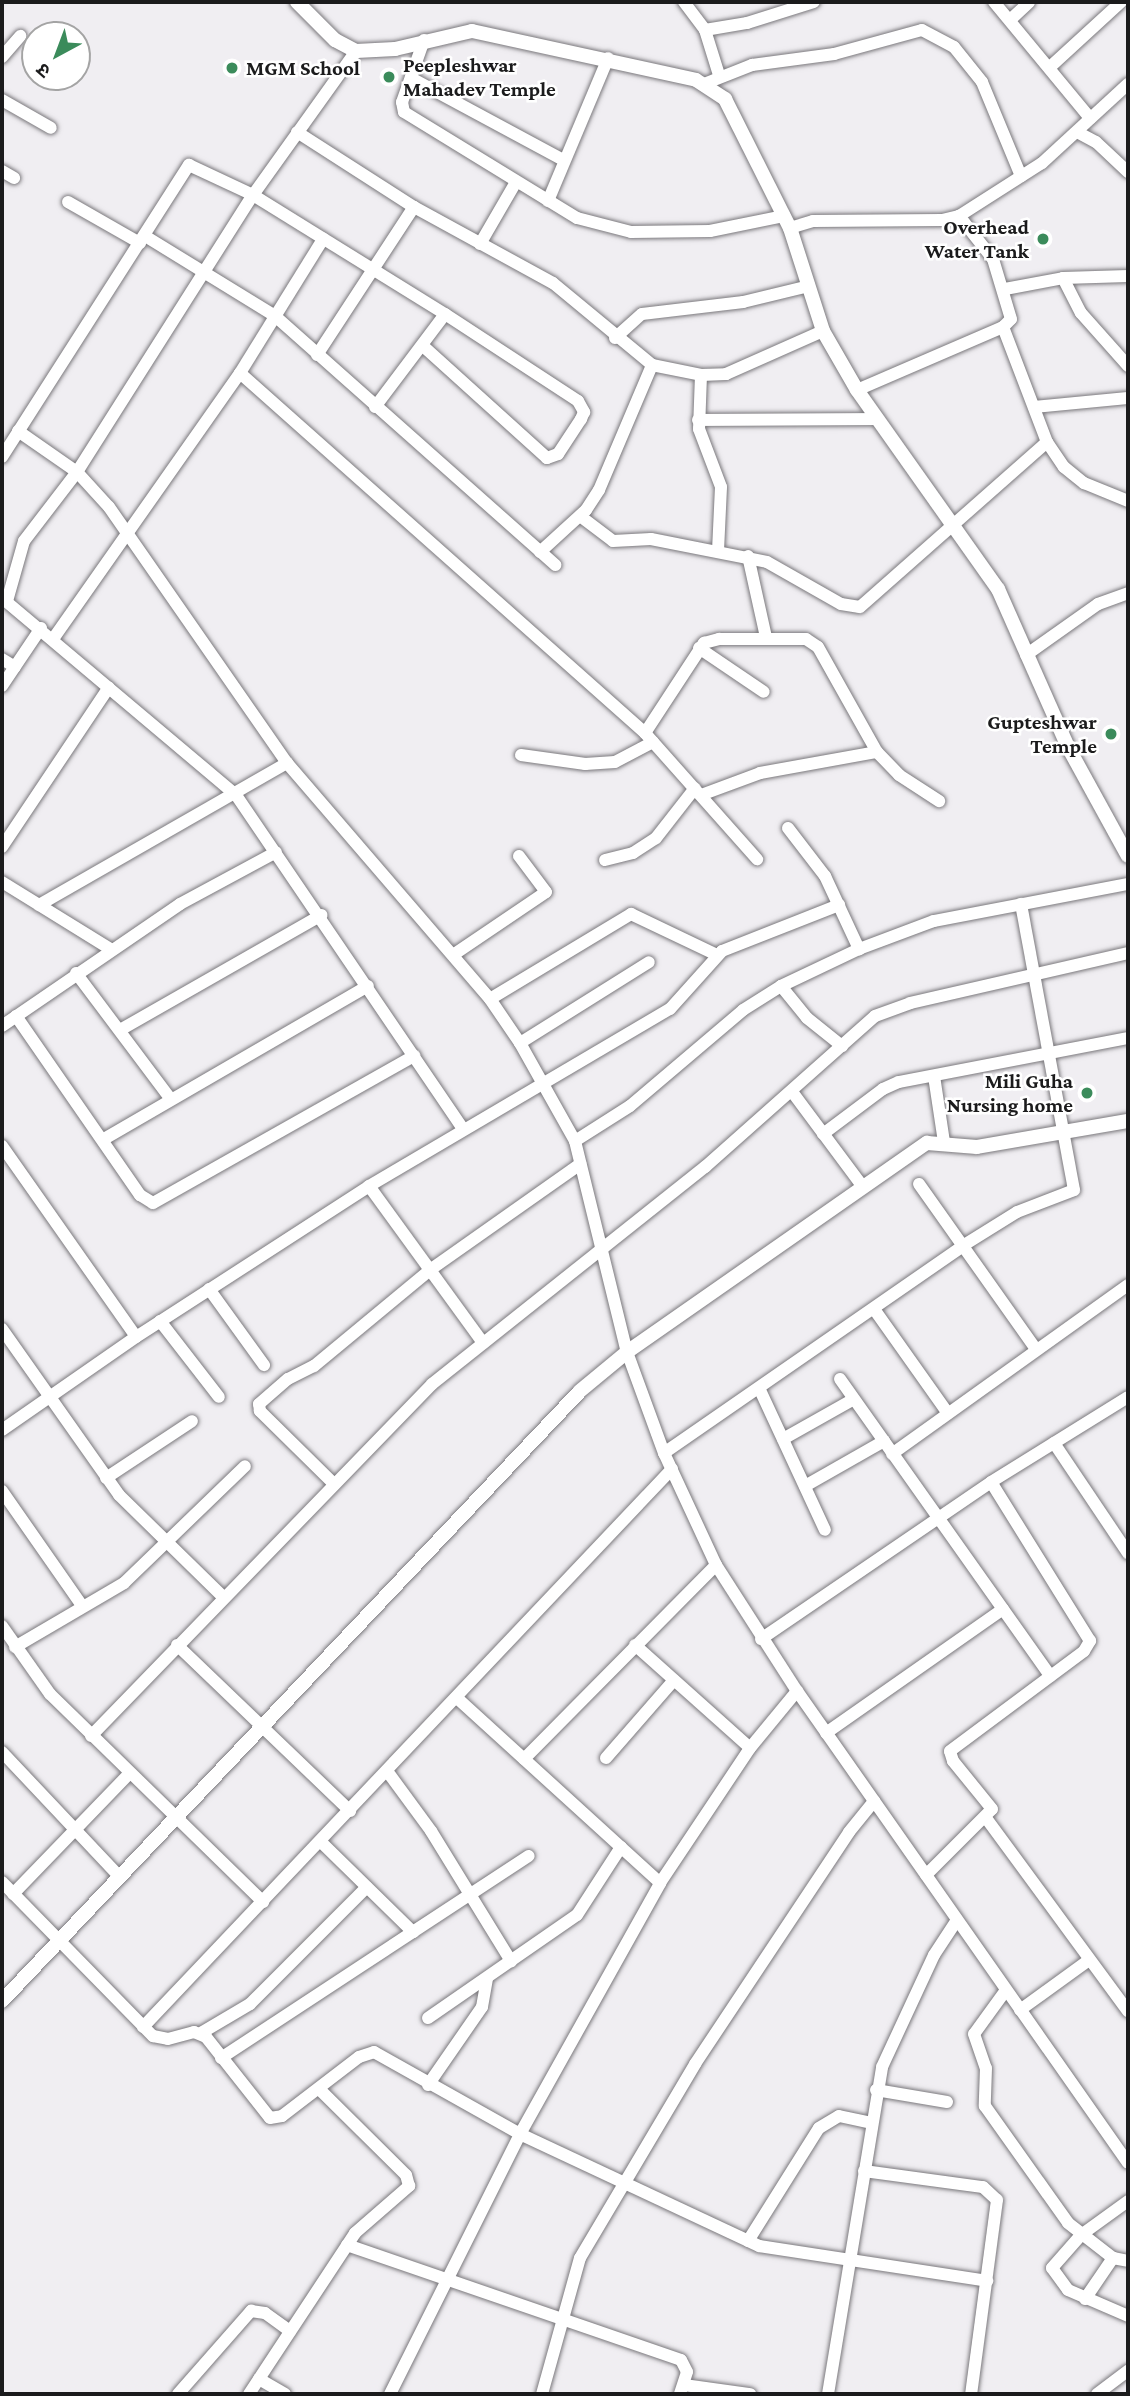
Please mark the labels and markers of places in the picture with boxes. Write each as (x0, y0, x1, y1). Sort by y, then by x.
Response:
place label: Peepleshwar Mahadev Temple (403, 52, 556, 102)
place label: MGM School (246, 55, 360, 81)
marker: MGM School (224, 60, 240, 76)
marker: Peepleshwar Mahadev Temple (381, 69, 397, 85)
place label: Overhead Water Tank (925, 214, 1029, 264)
marker: Overhead Water Tank (1035, 231, 1051, 247)
place label: Gupteshwar Temple (987, 709, 1097, 759)
marker: Gupteshwar Temple (1103, 726, 1119, 742)
place label: Mili Guha Nursing home (947, 1068, 1073, 1118)
marker: Mili Guha Nursing home (1079, 1085, 1095, 1101)

